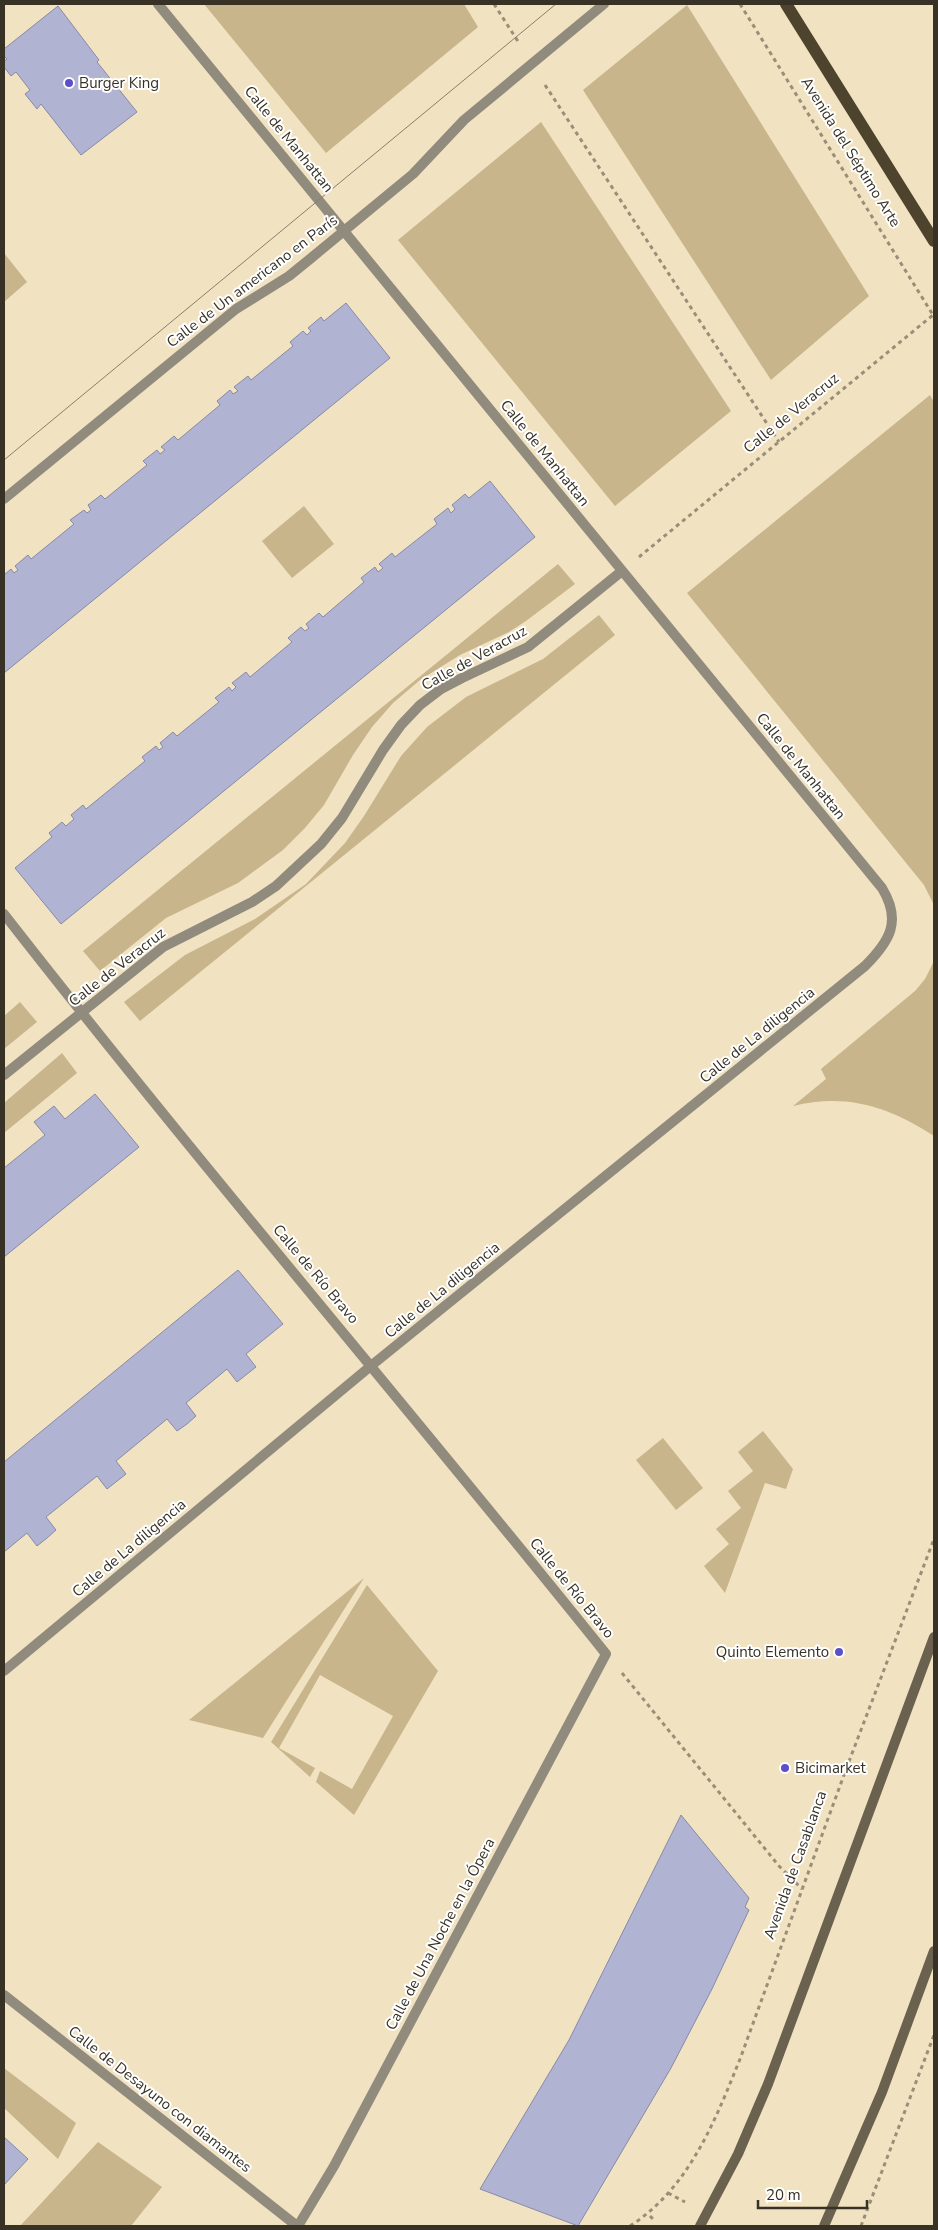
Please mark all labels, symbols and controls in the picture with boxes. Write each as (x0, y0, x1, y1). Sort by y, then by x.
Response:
place label: Burger King (79, 73, 159, 93)
street label: Avenida del Séptimo Arte (797, 73, 905, 231)
marker: Burger King (63, 77, 75, 89)
street label: Calle de Manhattan (240, 82, 338, 196)
street label: Calle de Un americano en París (163, 210, 341, 352)
street label: Calle de Veracruz (739, 368, 843, 458)
street label: Calle de Manhattan (496, 396, 594, 510)
street label: Calle de Veracruz (418, 621, 530, 695)
street label: Calle de Manhattan (752, 709, 850, 823)
street label: Calle de Veracruz (65, 923, 169, 1011)
street label: Calle de La diligencia (695, 982, 819, 1088)
street label: Calle de Río Bravo (268, 1220, 364, 1328)
street label: Calle de La diligencia (380, 1237, 504, 1343)
street label: Calle de La diligencia (68, 1494, 190, 1602)
street label: Calle de Río Bravo (525, 1534, 619, 1642)
place label: Quinto Elemento (716, 1642, 829, 1662)
marker: Quinto Elemento (833, 1646, 845, 1658)
place label: Bicimarket (795, 1758, 866, 1778)
marker: Bicimarket (779, 1762, 791, 1774)
street label: Avenida de Casablanca (759, 1788, 831, 1942)
street label: Calle de Una Noche en la Ópera (380, 1834, 499, 2034)
street label: Calle de Desayuno con diamantes (64, 2021, 256, 2177)
scale bar (758, 2178, 867, 2210)
text: 20 m (766, 2185, 801, 2205)

